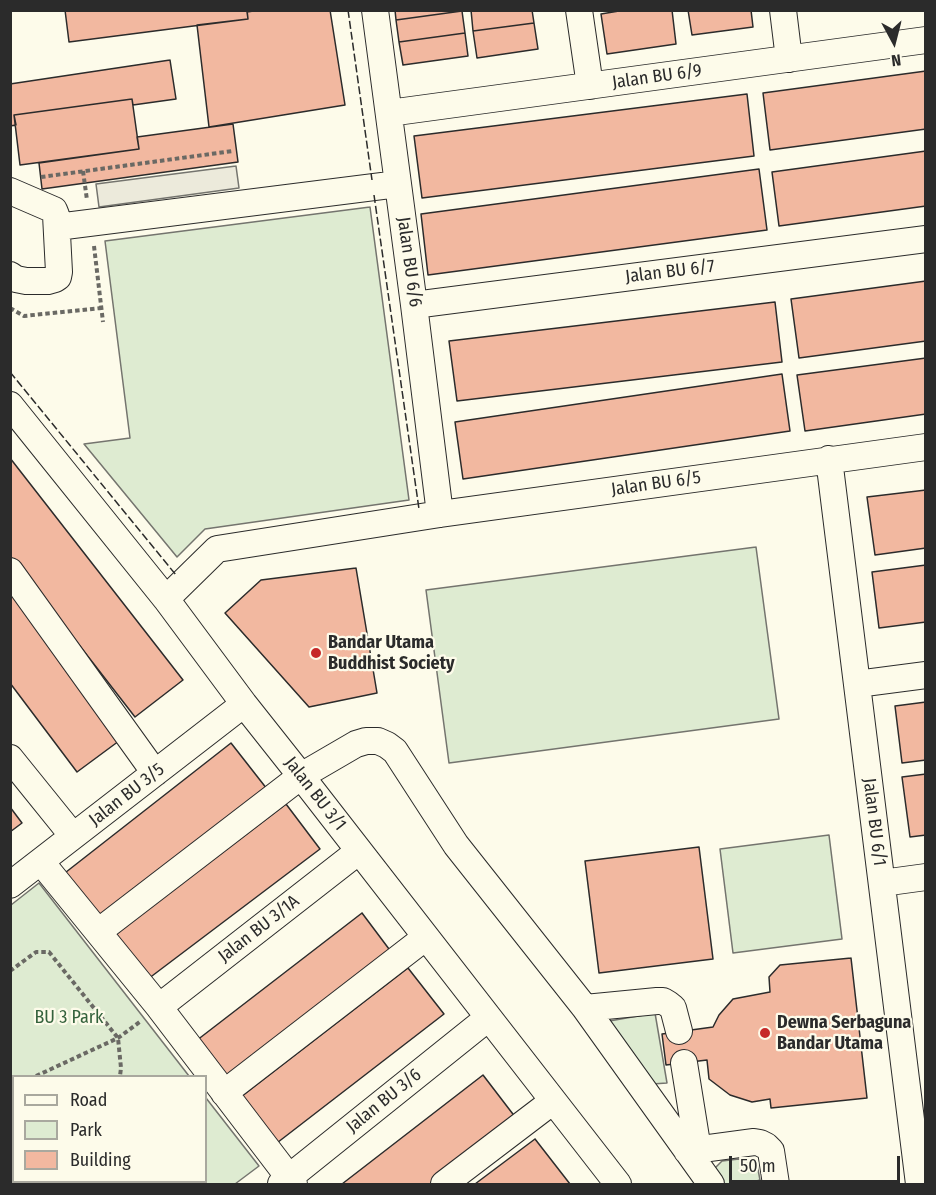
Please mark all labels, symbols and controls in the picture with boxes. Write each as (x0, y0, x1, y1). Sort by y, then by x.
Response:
north arrow (864, 12, 924, 72)
text: N (890, 50, 902, 70)
street label: Jalan BU 6/9 (611, 60, 703, 94)
street label: Jalan BU 6/6 (392, 216, 426, 308)
street label: Jalan BU 6/7 (624, 256, 716, 288)
street label: Jalan BU 6/5 (610, 467, 702, 501)
place label: Bandar Utama Buddhist Society (328, 632, 455, 674)
marker: Bandar Utama Buddhist Society (309, 646, 323, 660)
street label: Jalan BU 3/1 (280, 753, 350, 835)
street label: Jalan BU 3/5 (85, 759, 169, 831)
street label: Jalan BU 6/1 (858, 777, 890, 867)
street label: Jalan BU 3/1A (214, 891, 304, 967)
park label: BU 3 Park (35, 1007, 103, 1029)
place label: Dewna Serbaguna Bandar Utama (777, 1012, 911, 1054)
marker: Dewna Serbaguna Bandar Utama (758, 1026, 772, 1040)
street label: Jalan BU 3/6 (342, 1064, 426, 1138)
legend (12, 1075, 207, 1183)
text: Road (70, 1089, 107, 1111)
text: Park (70, 1119, 102, 1141)
scale bar (732, 1144, 903, 1182)
text: Building (70, 1149, 131, 1171)
text: 50 m (740, 1155, 776, 1177)

